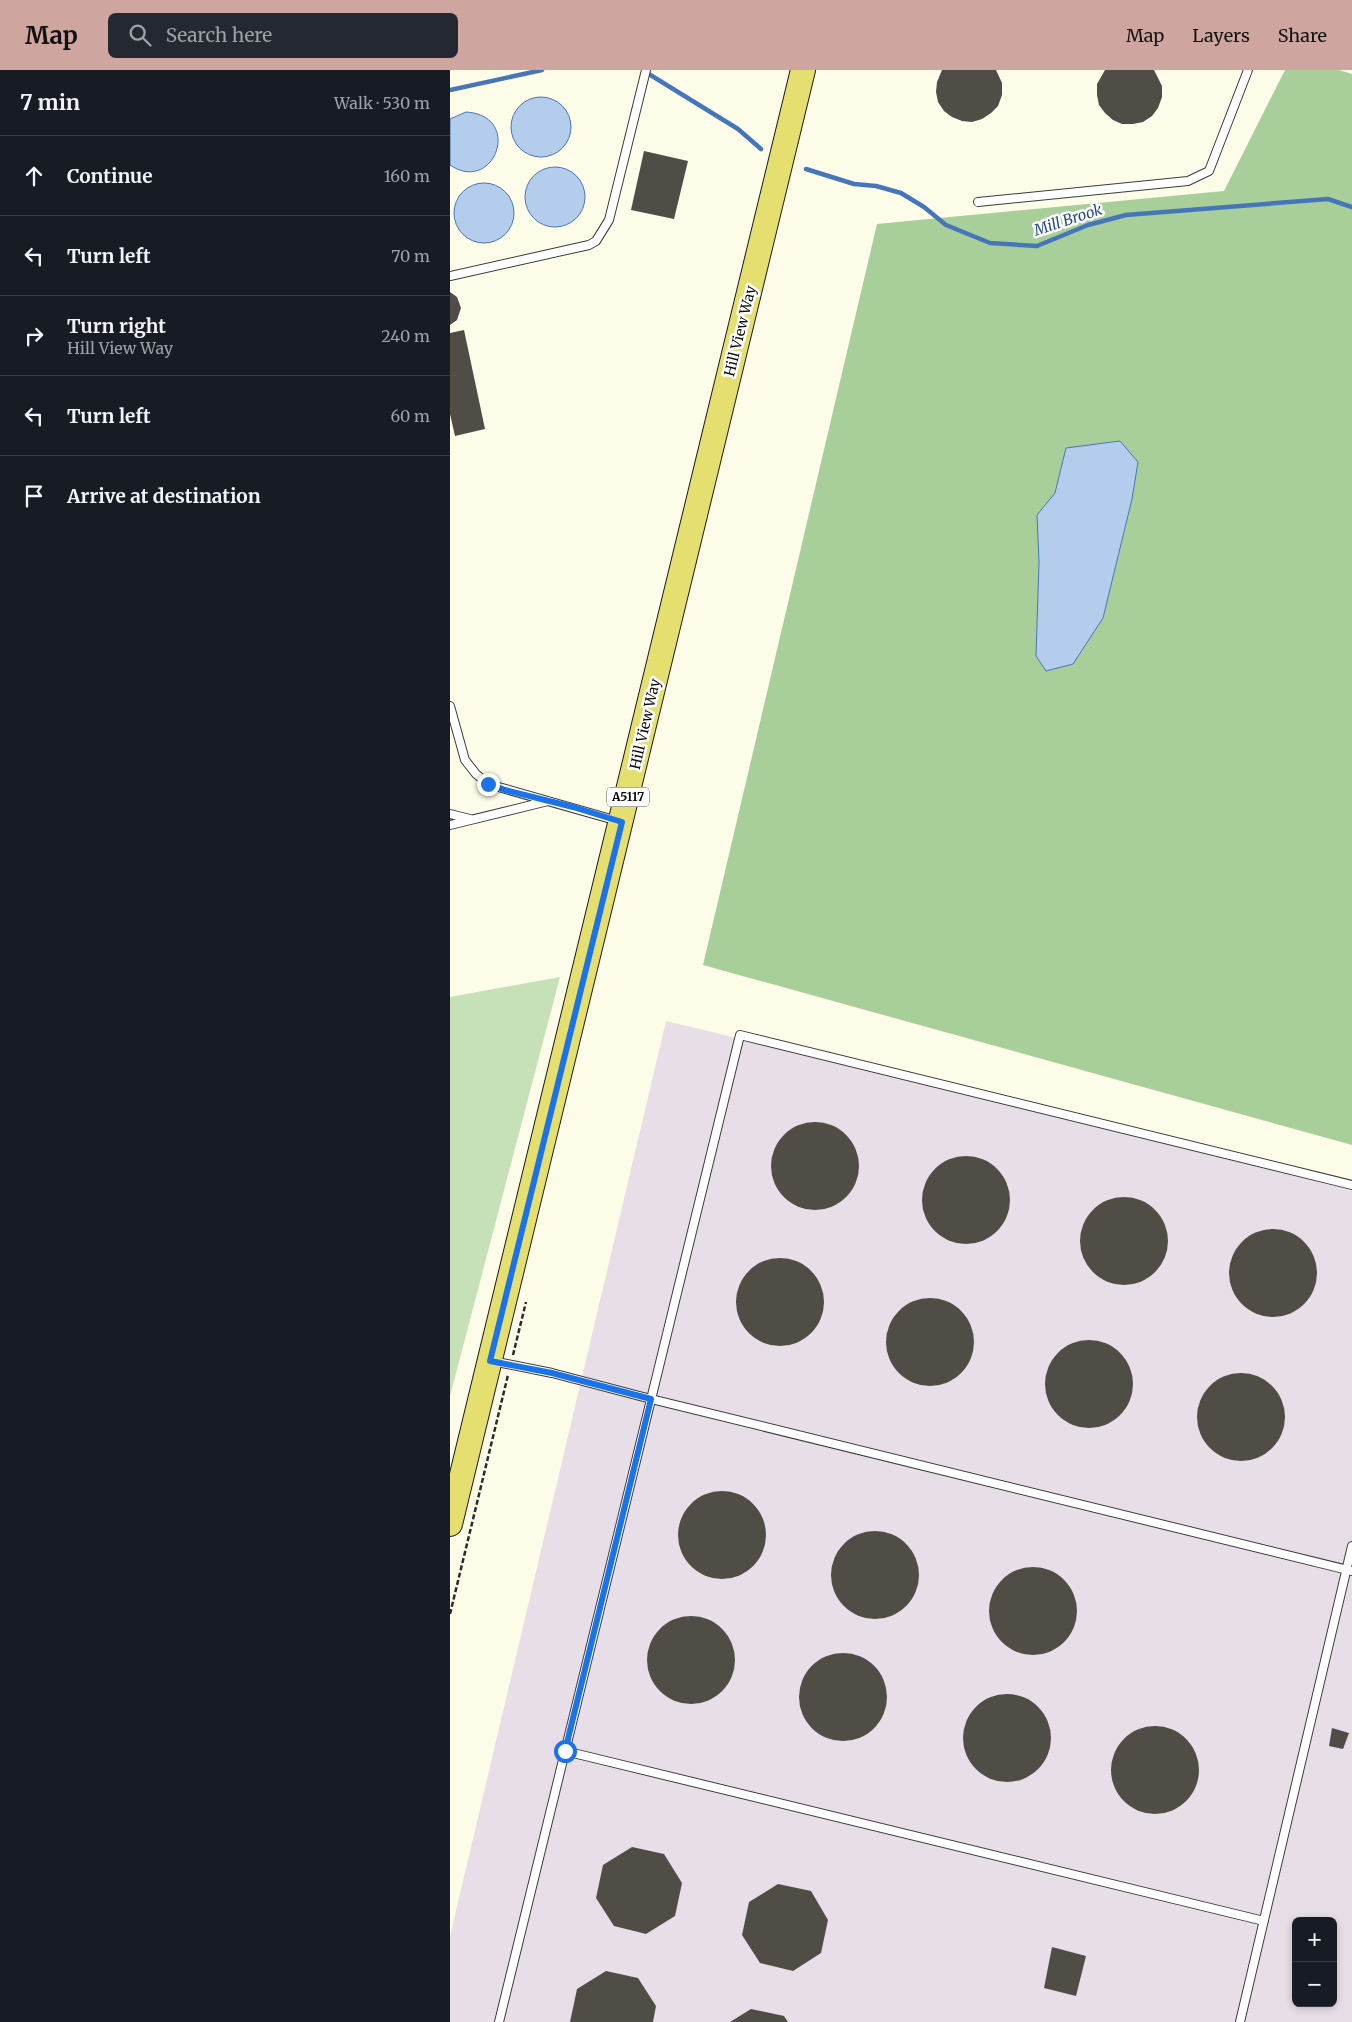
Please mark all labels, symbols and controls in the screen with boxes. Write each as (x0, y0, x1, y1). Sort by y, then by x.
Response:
search box (108, 13, 458, 58)
text: Map (25, 20, 78, 51)
icon: search (126, 21, 154, 49)
text: Search here (166, 23, 272, 47)
text: Map (1126, 24, 1164, 47)
text: Layers (1192, 24, 1250, 47)
text: Share (1278, 24, 1327, 47)
text: 7 min (20, 89, 80, 116)
text: Walk · 530 m (334, 93, 430, 113)
icon: ahead (20, 162, 48, 190)
text: Continue (67, 164, 153, 188)
text: 160 m (384, 166, 430, 186)
water label: Mill Brook (1030, 199, 1105, 240)
icon: left (20, 242, 48, 270)
text: Turn left (67, 244, 151, 268)
text: 70 m (391, 246, 430, 266)
street label: Hill View Way (720, 283, 760, 378)
text: Turn right (67, 314, 166, 338)
icon: right (20, 322, 48, 350)
text: 240 m (381, 326, 430, 346)
text: Hill View Way (67, 338, 173, 358)
icon: left (20, 402, 48, 430)
text: Turn left (67, 404, 151, 428)
text: 60 m (390, 406, 430, 426)
icon: arrive (20, 482, 48, 510)
text: Arrive at destination (67, 484, 261, 508)
street label: Hill View Way (626, 676, 664, 771)
route end (477, 773, 500, 796)
road number: A5117 (607, 788, 649, 806)
route start (554, 1740, 577, 1763)
map controls (1292, 1917, 1337, 2007)
button: + (1292, 1917, 1337, 1962)
button: − (1292, 1962, 1337, 2007)

